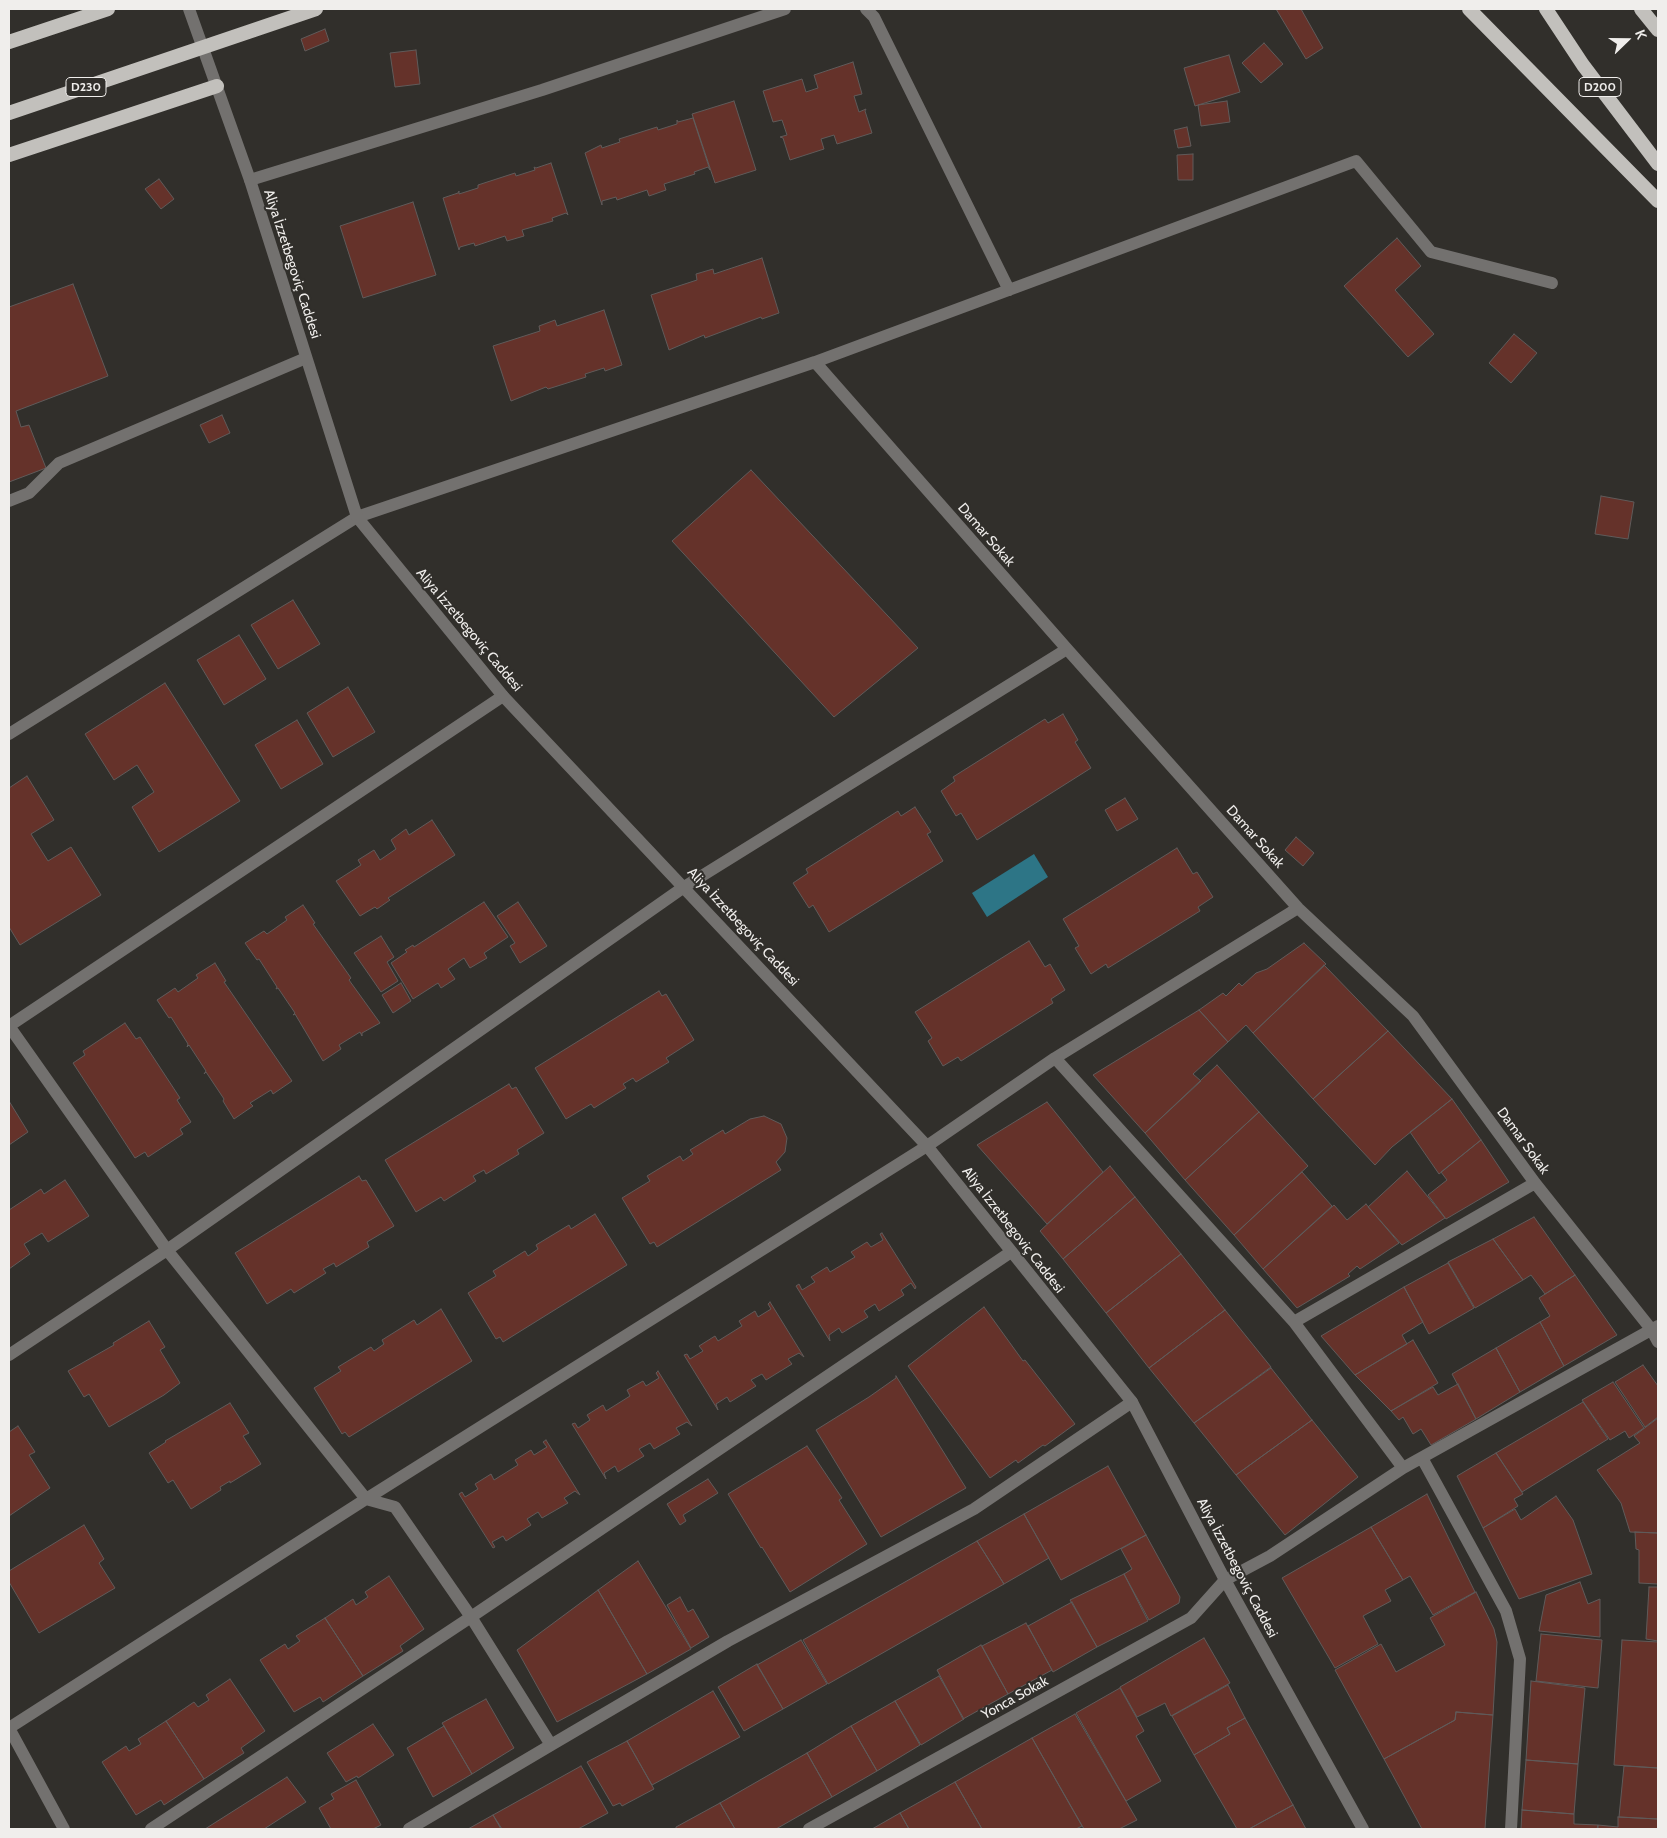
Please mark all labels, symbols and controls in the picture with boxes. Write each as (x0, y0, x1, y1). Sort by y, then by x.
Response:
north arrow (1602, 15, 1652, 65)
text: K (1631, 27, 1651, 42)
road number: D230 (66, 77, 106, 96)
road number: D200 (1579, 77, 1621, 96)
street label: Aliya İzzetbegoviç Caddesi (260, 187, 324, 341)
street label: Damar Sokak (954, 500, 1018, 570)
street label: Aliya İzzetbegoviç Caddesi (412, 565, 526, 695)
street label: Damar Sokak (1223, 802, 1287, 872)
street label: Aliya İzzetbegoviç Caddesi (684, 864, 802, 990)
street label: Damar Sokak (1493, 1104, 1553, 1178)
street label: Aliya İzzetbegoviç Caddesi (958, 1163, 1068, 1297)
street label: Aliya İzzetbegoviç Caddesi (1193, 1495, 1281, 1641)
street label: Yonca Sokak (979, 1673, 1051, 1723)

